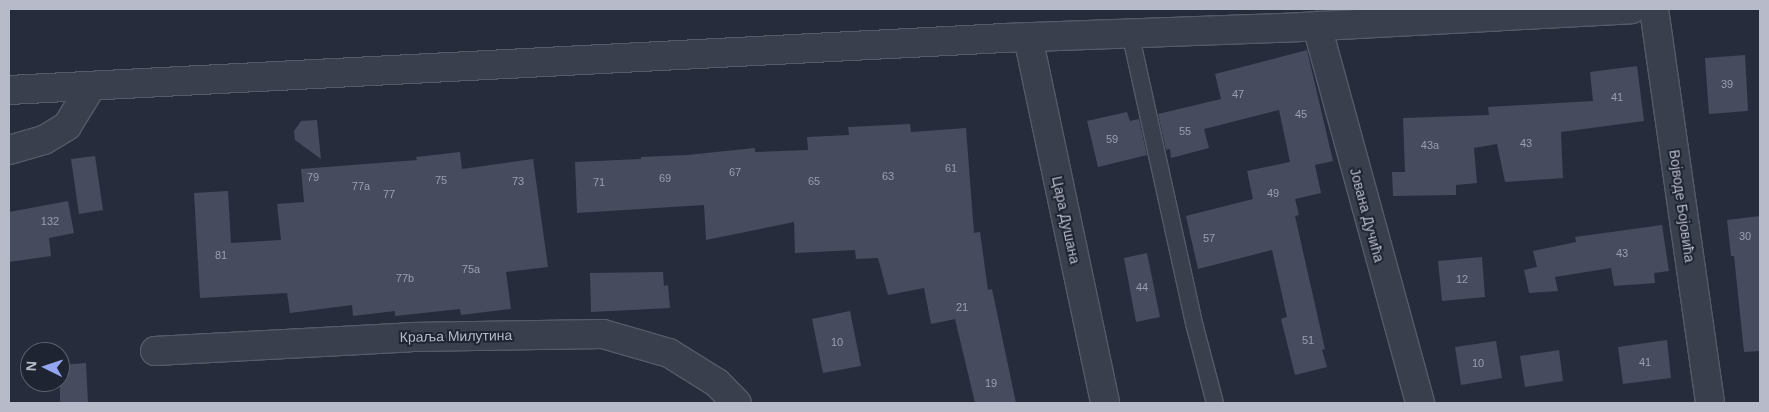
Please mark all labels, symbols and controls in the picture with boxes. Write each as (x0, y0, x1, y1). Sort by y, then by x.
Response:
house number: 39 (1721, 77, 1733, 91)
house number: 47 (1232, 87, 1244, 101)
house number: 41 (1611, 90, 1623, 104)
house number: 45 (1295, 107, 1307, 121)
house number: 55 (1179, 124, 1191, 138)
house number: 59 (1106, 132, 1118, 146)
house number: 43 (1520, 136, 1532, 150)
house number: 43a (1421, 138, 1439, 152)
street label: Војводе Бојовића (1666, 149, 1698, 263)
house number: 61 (945, 161, 957, 175)
house number: 67 (729, 165, 741, 179)
street label: Јована Дучића (1346, 166, 1388, 264)
house number: 63 (882, 169, 894, 183)
house number: 79 (307, 170, 319, 184)
house number: 69 (659, 171, 671, 185)
house number: 75 (435, 173, 447, 187)
house number: 73 (512, 174, 524, 188)
house number: 65 (808, 174, 820, 188)
house number: 71 (593, 175, 605, 189)
street label: Цара Душана (1049, 175, 1083, 265)
house number: 77a (352, 179, 370, 193)
house number: 49 (1267, 186, 1279, 200)
house number: 77 (383, 187, 395, 201)
house number: 132 (41, 214, 59, 228)
house number: 30 (1739, 229, 1751, 243)
house number: 57 (1203, 231, 1215, 245)
house number: 43 (1616, 246, 1628, 260)
house number: 81 (215, 248, 227, 262)
house number: 75a (462, 262, 480, 276)
house number: 77b (396, 271, 414, 285)
house number: 12 (1456, 272, 1468, 286)
house number: 44 (1136, 280, 1148, 294)
house number: 21 (956, 300, 968, 314)
street label: Краља Милутина (400, 327, 512, 345)
house number: 51 (1302, 333, 1314, 347)
house number: 10 (831, 335, 843, 349)
north arrow (20, 342, 70, 392)
house number: 41 (1639, 355, 1651, 369)
house number: 10 (1472, 356, 1484, 370)
text: N (23, 360, 39, 372)
house number: 19 (985, 376, 997, 390)

